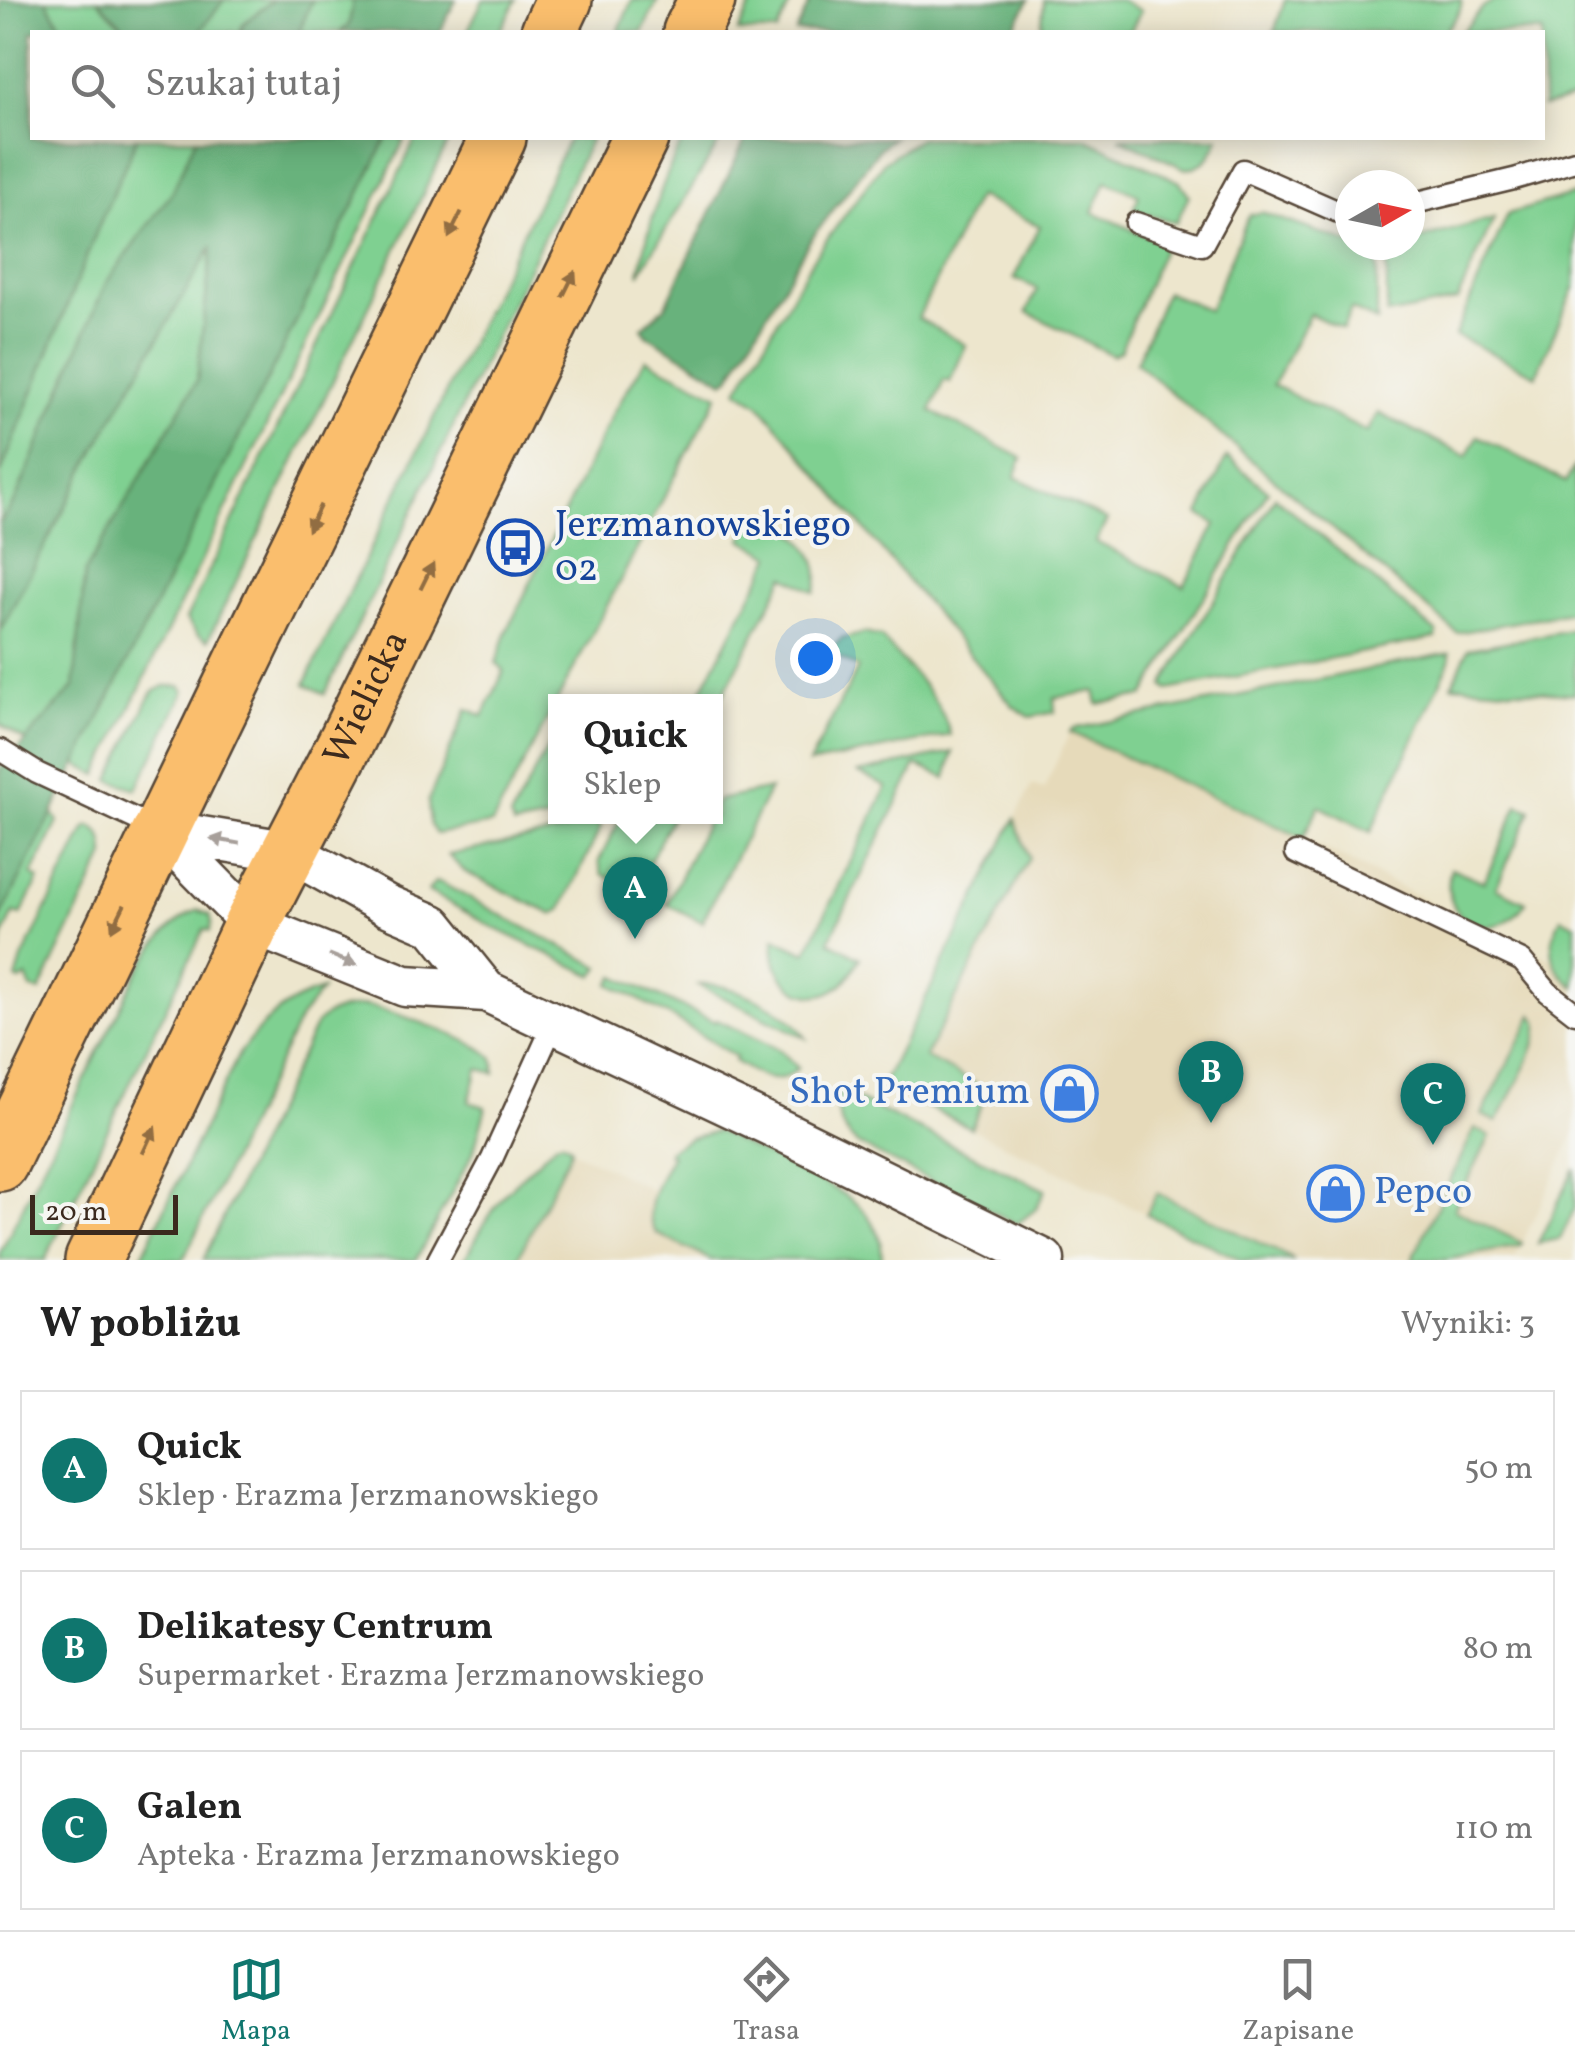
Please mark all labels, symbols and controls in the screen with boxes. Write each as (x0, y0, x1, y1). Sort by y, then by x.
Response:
search box (30, 30, 1545, 140)
icon: search (65, 58, 120, 113)
text: Szukaj tutaj (145, 59, 342, 112)
north arrow (1335, 170, 1425, 260)
one-way arrow (447, 211, 464, 240)
one-way arrow (561, 269, 578, 298)
place label: Jerzmanowskiego 02 (555, 500, 851, 597)
one-way arrow (305, 504, 322, 533)
bus stop icon: Jerzmanowskiego 02 (486, 518, 546, 578)
one-way arrow (418, 562, 435, 591)
street label: Wielicka (311, 622, 423, 776)
your location (790, 633, 841, 684)
popup (548, 694, 723, 824)
text: Quick (583, 711, 688, 764)
text: Sklep (583, 764, 661, 808)
one-way arrow (209, 833, 240, 848)
pin: A (602, 856, 668, 939)
one-way arrow (109, 904, 126, 933)
one-way arrow (328, 953, 358, 969)
pin: B (1178, 1040, 1244, 1123)
pin: C (1400, 1062, 1466, 1145)
shop icon: Shot Premium (1039, 1063, 1099, 1123)
place label: Shot Premium (789, 1067, 1030, 1120)
one-way arrow (141, 1125, 158, 1154)
shop icon: Pepco (1305, 1163, 1365, 1223)
place label: Pepco (1374, 1167, 1472, 1220)
scale bar (30, 1190, 178, 1234)
text: 20 m (45, 1193, 107, 1232)
text: W pobliżu (40, 1296, 241, 1355)
text: Wyniki: 3 (1401, 1303, 1535, 1347)
text: Quick (137, 1422, 242, 1475)
text: A (63, 1448, 86, 1492)
text: 50 m (1464, 1448, 1533, 1492)
text: Sklep · Erazma Jerzmanowskiego (137, 1475, 599, 1519)
text: Delikatesy Centrum (137, 1602, 493, 1655)
text: B (64, 1628, 85, 1672)
text: 80 m (1463, 1628, 1533, 1672)
text: Supermarket · Erazma Jerzmanowskiego (137, 1655, 704, 1699)
text: Galen (137, 1782, 242, 1835)
text: C (64, 1808, 85, 1852)
text: 110 m (1454, 1808, 1533, 1852)
text: Apteka · Erazma Jerzmanowskiego (137, 1835, 620, 1879)
tab: Mapa (221, 1952, 291, 2051)
tab: Trasa (733, 1952, 800, 2051)
tab: Zapisane (1242, 1952, 1354, 2051)

